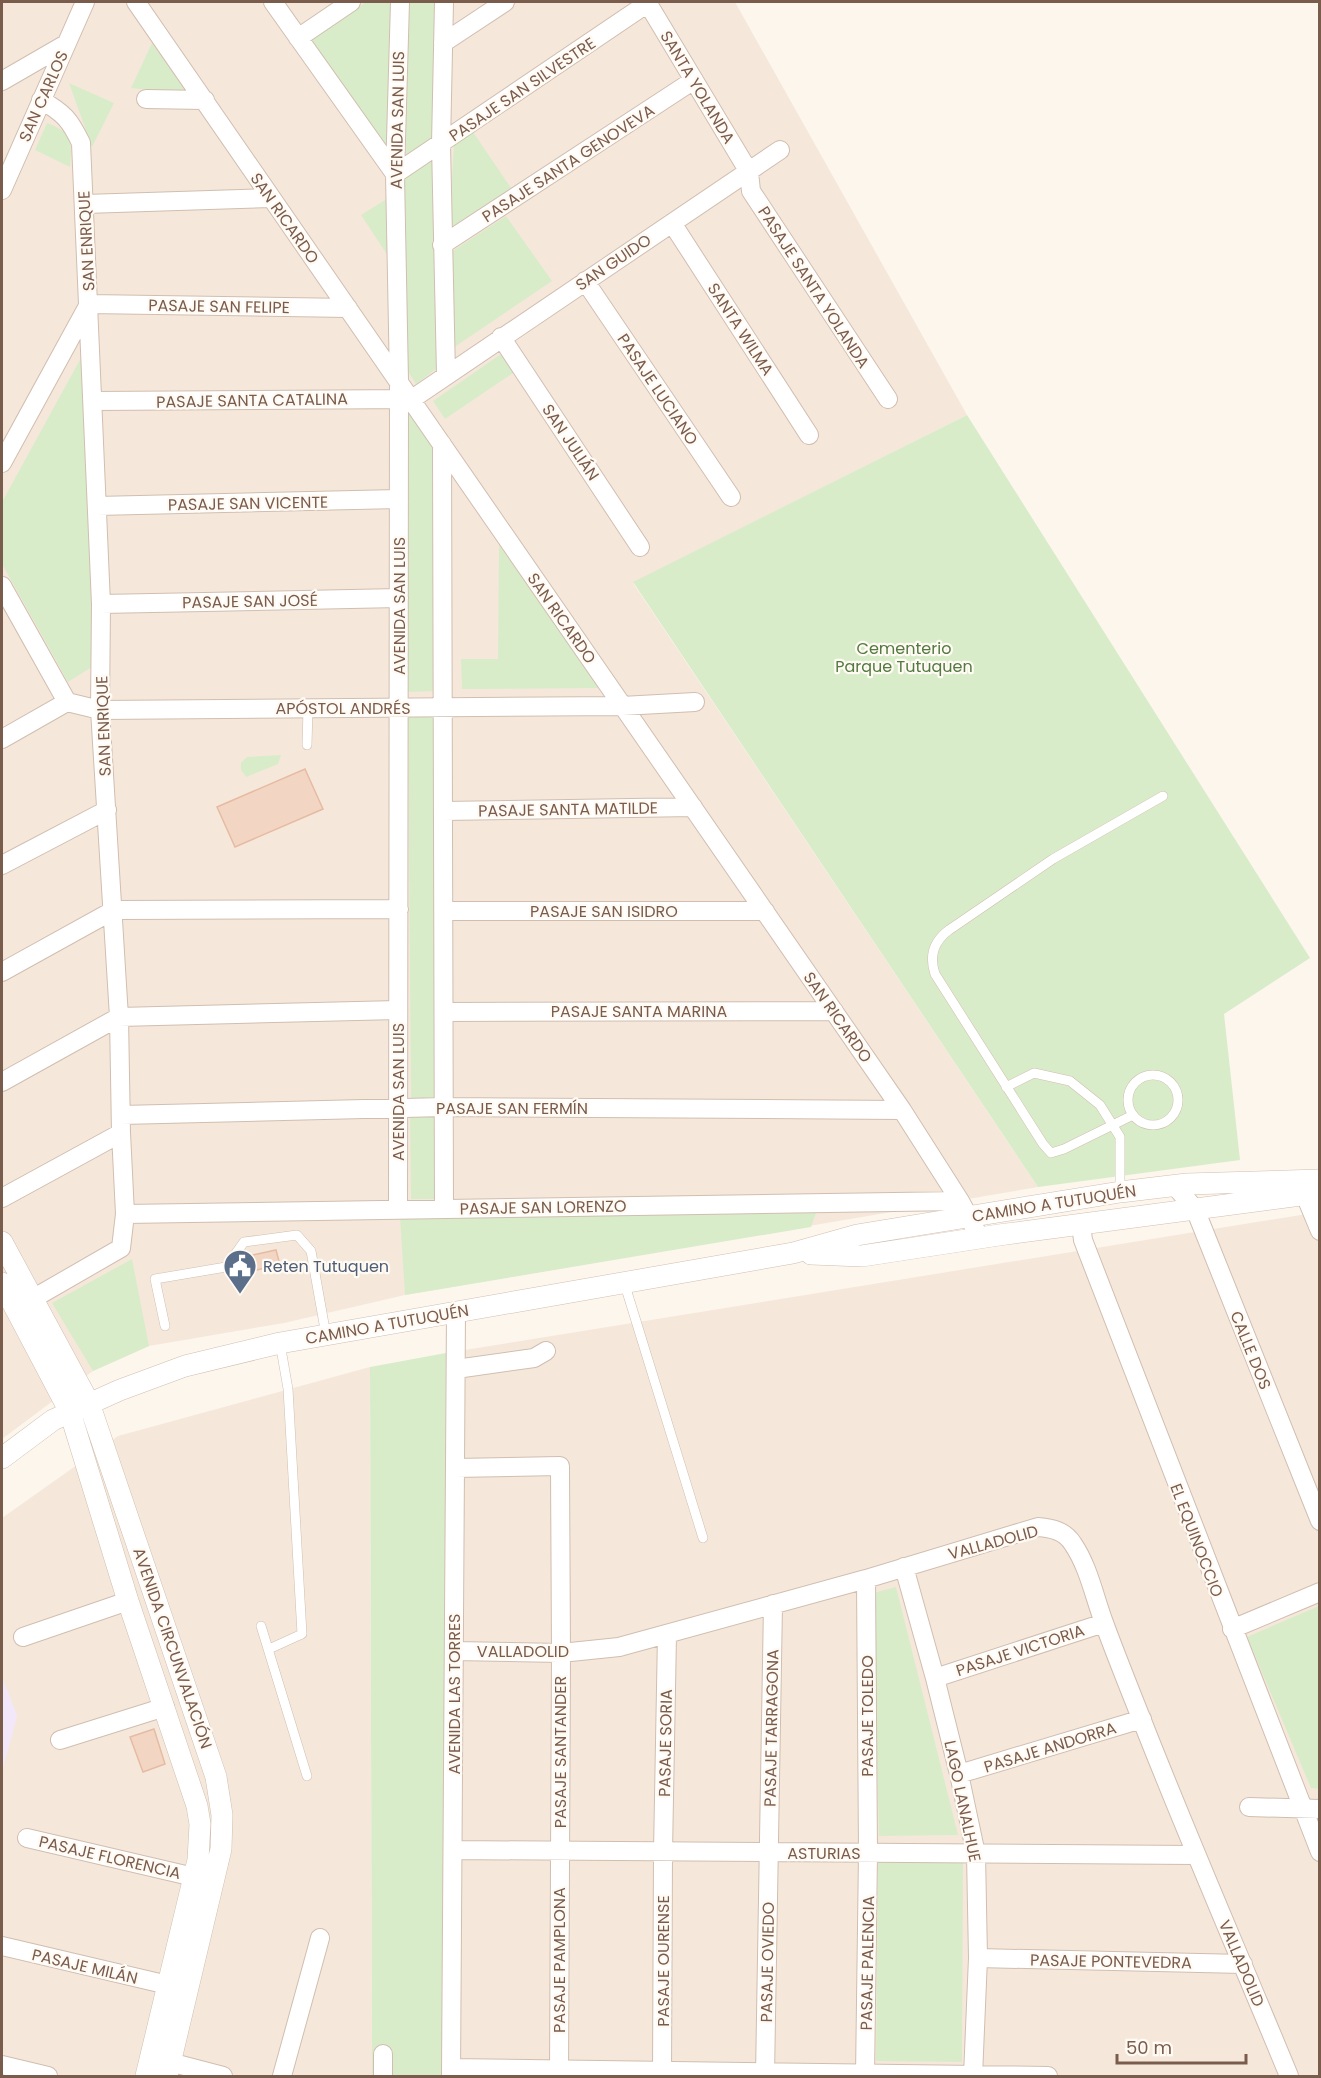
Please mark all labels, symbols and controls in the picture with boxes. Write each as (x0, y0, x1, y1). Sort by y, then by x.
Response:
street label: SANTA YOLANDA (655, 26, 741, 148)
street label: PASAJE SAN SILVESTRE (444, 32, 600, 147)
street label: SAN CARLOS (13, 47, 74, 145)
street label: AVENIDA SAN LUIS (385, 51, 410, 189)
street label: PASAJE SANTA GENOVEVA (478, 99, 659, 228)
street label: SAN RICARDO (245, 168, 324, 268)
street label: SAN ENRIQUE (72, 190, 101, 292)
street label: PASAJE SANTA YOLANDA (752, 202, 875, 373)
street label: SAN GUIDO (571, 229, 656, 296)
street label: SANTA WILMA (702, 278, 779, 380)
street label: PASAJE SAN FELIPE (148, 294, 290, 319)
street label: PASAJE LUCIANO (612, 329, 703, 450)
street label: PASAJE SANTA CATALINA (156, 387, 348, 414)
street label: SAN JULIÁN (536, 399, 605, 485)
street label: PASAJE SAN VICENTE (168, 491, 328, 516)
street label: AVENIDA SAN LUIS (388, 537, 411, 675)
street label: SAN RICARDO (522, 568, 601, 668)
street label: PASAJE SAN JOSÉ (182, 589, 318, 614)
park label: Cementerio Parque Tutuquen (835, 637, 973, 678)
street label: SAN ENRIQUE (90, 675, 117, 777)
street label: APÓSTOL ANDRÉS (275, 697, 411, 720)
street label: PASAJE SANTA MATILDE (478, 796, 658, 823)
street label: PASAJE SAN ISIDRO (530, 900, 678, 923)
street label: SAN RICARDO (798, 967, 877, 1067)
street label: PASAJE SANTA MARINA (551, 1000, 728, 1023)
street label: AVENIDA SAN LUIS (387, 1023, 410, 1161)
street label: PASAJE SAN FERMÍN (436, 1097, 588, 1120)
street label: CAMINO A TUTUQUÉN (970, 1179, 1138, 1228)
street label: PASAJE SAN LORENZO (459, 1195, 627, 1220)
public building icon: Reten Tutuquen (222, 1248, 258, 1295)
place label: Reten Tutuquen (263, 1255, 389, 1278)
street label: CAMINO A TUTUQUÉN (303, 1299, 471, 1350)
street label: CALLE DOS (1224, 1308, 1277, 1393)
street label: EL EQUINOCCIO (1164, 1480, 1229, 1600)
street label: VALLADOLID (946, 1519, 1041, 1566)
street label: AVENIDA CIRCUNVALACIÓN (127, 1545, 218, 1752)
street label: AVENIDA LAS TORRES (443, 1613, 466, 1775)
street label: PASAJE VICTORIA (953, 1619, 1088, 1682)
street label: VALLADOLID (477, 1640, 569, 1663)
street label: PASAJE TARRAGONA (759, 1649, 784, 1807)
street label: PASAJE TOLEDO (856, 1655, 879, 1777)
street label: PASAJE SANTANDER (549, 1676, 572, 1828)
street label: PASAJE SORIA (653, 1689, 678, 1797)
street label: PASAJE ANDORRA (981, 1716, 1119, 1779)
street label: LAGO LANALHUE (938, 1738, 987, 1864)
street label: PASAJE FLORENCIA (37, 1830, 183, 1885)
street label: ASTURIAS (787, 1842, 861, 1865)
street label: PASAJE PAMPLONA (548, 1887, 571, 2033)
street label: PASAJE OURENSE (652, 1895, 675, 2027)
street label: PASAJE PALENCIA (855, 1895, 880, 2031)
street label: PASAJE OVIEDO (755, 1902, 780, 2023)
street label: VALLADOLID (1213, 1916, 1270, 2010)
street label: PASAJE MILÁN (30, 1943, 140, 1990)
street label: PASAJE PONTEVEDRA (1030, 1949, 1192, 1974)
scale bar (1117, 2027, 1246, 2065)
text: 50 m (1126, 2035, 1172, 2060)

